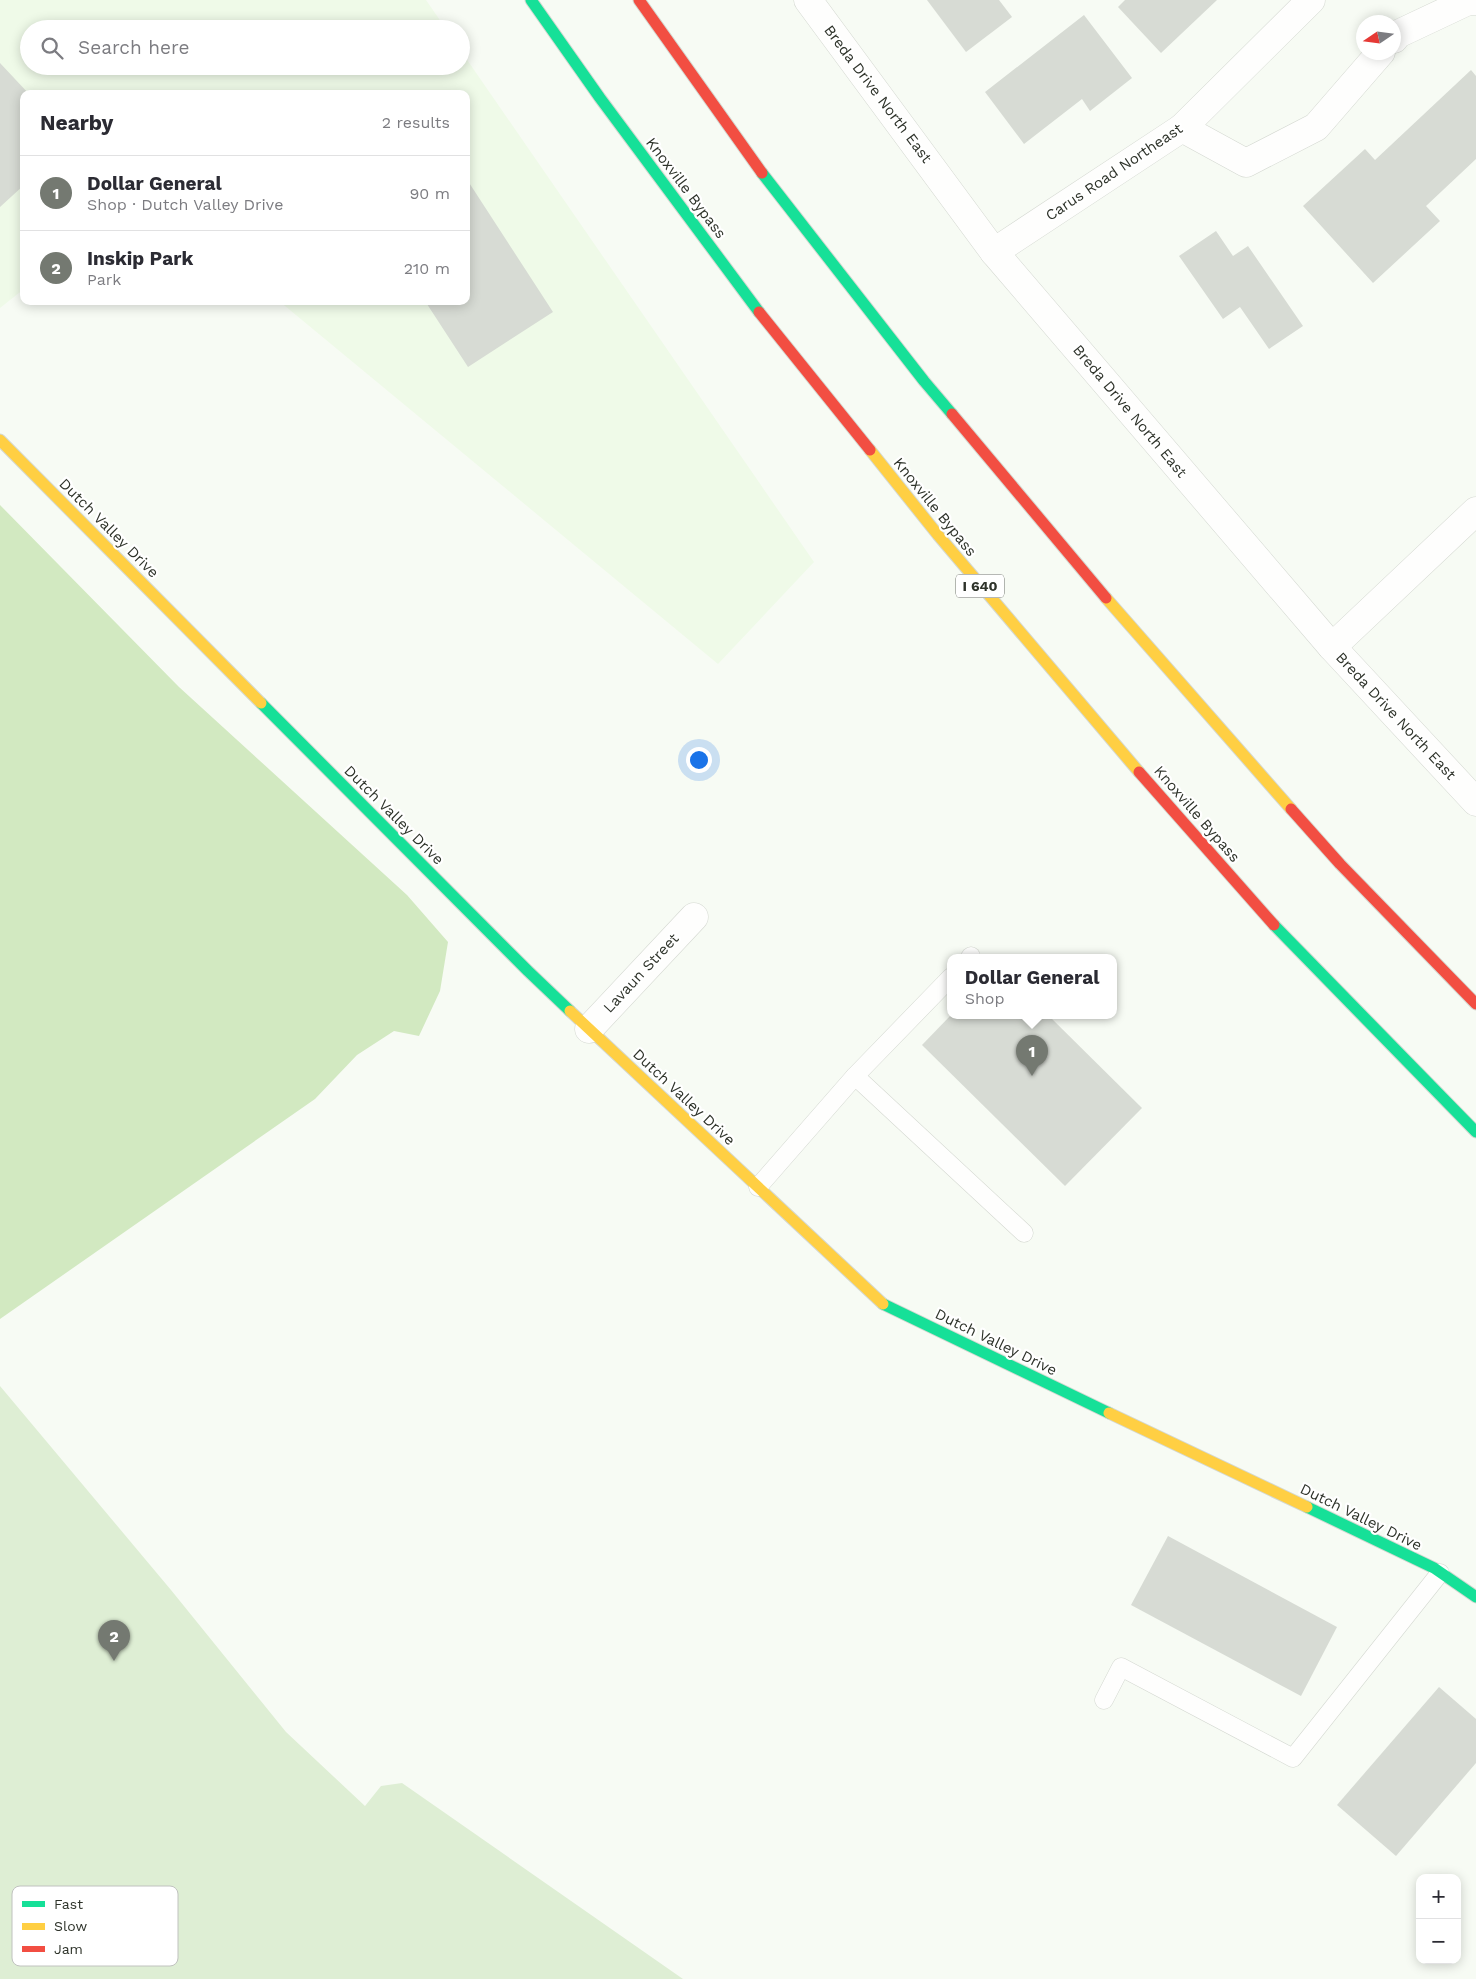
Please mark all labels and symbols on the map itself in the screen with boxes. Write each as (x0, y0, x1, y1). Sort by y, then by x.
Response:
north arrow (1356, 15, 1401, 60)
street label: Breda Drive North East (820, 22, 936, 167)
street label: Carus Road Northeast (1042, 119, 1187, 225)
street label: Knoxville Bypass (642, 134, 730, 242)
street label: Breda Drive North East (1069, 341, 1191, 482)
street label: Knoxville Bypass (890, 454, 980, 560)
street label: Dutch Valley Drive (56, 475, 162, 581)
road number: I 640 (956, 574, 1004, 598)
street label: Breda Drive North East (1332, 648, 1460, 784)
your location (686, 747, 712, 773)
street label: Dutch Valley Drive (341, 762, 447, 868)
street label: Knoxville Bypass (1150, 762, 1244, 866)
street label: Lavaun Street (600, 929, 683, 1016)
pin: 1 (1016, 1035, 1048, 1076)
street label: Dutch Valley Drive (629, 1045, 739, 1149)
street label: Dutch Valley Drive (932, 1305, 1060, 1379)
street label: Dutch Valley Drive (1297, 1480, 1425, 1554)
pin: 2 (98, 1620, 130, 1661)
legend (12, 1886, 178, 1966)
text: Fast (54, 1896, 83, 1912)
text: Slow (54, 1918, 87, 1934)
text: Jam (54, 1941, 83, 1957)

